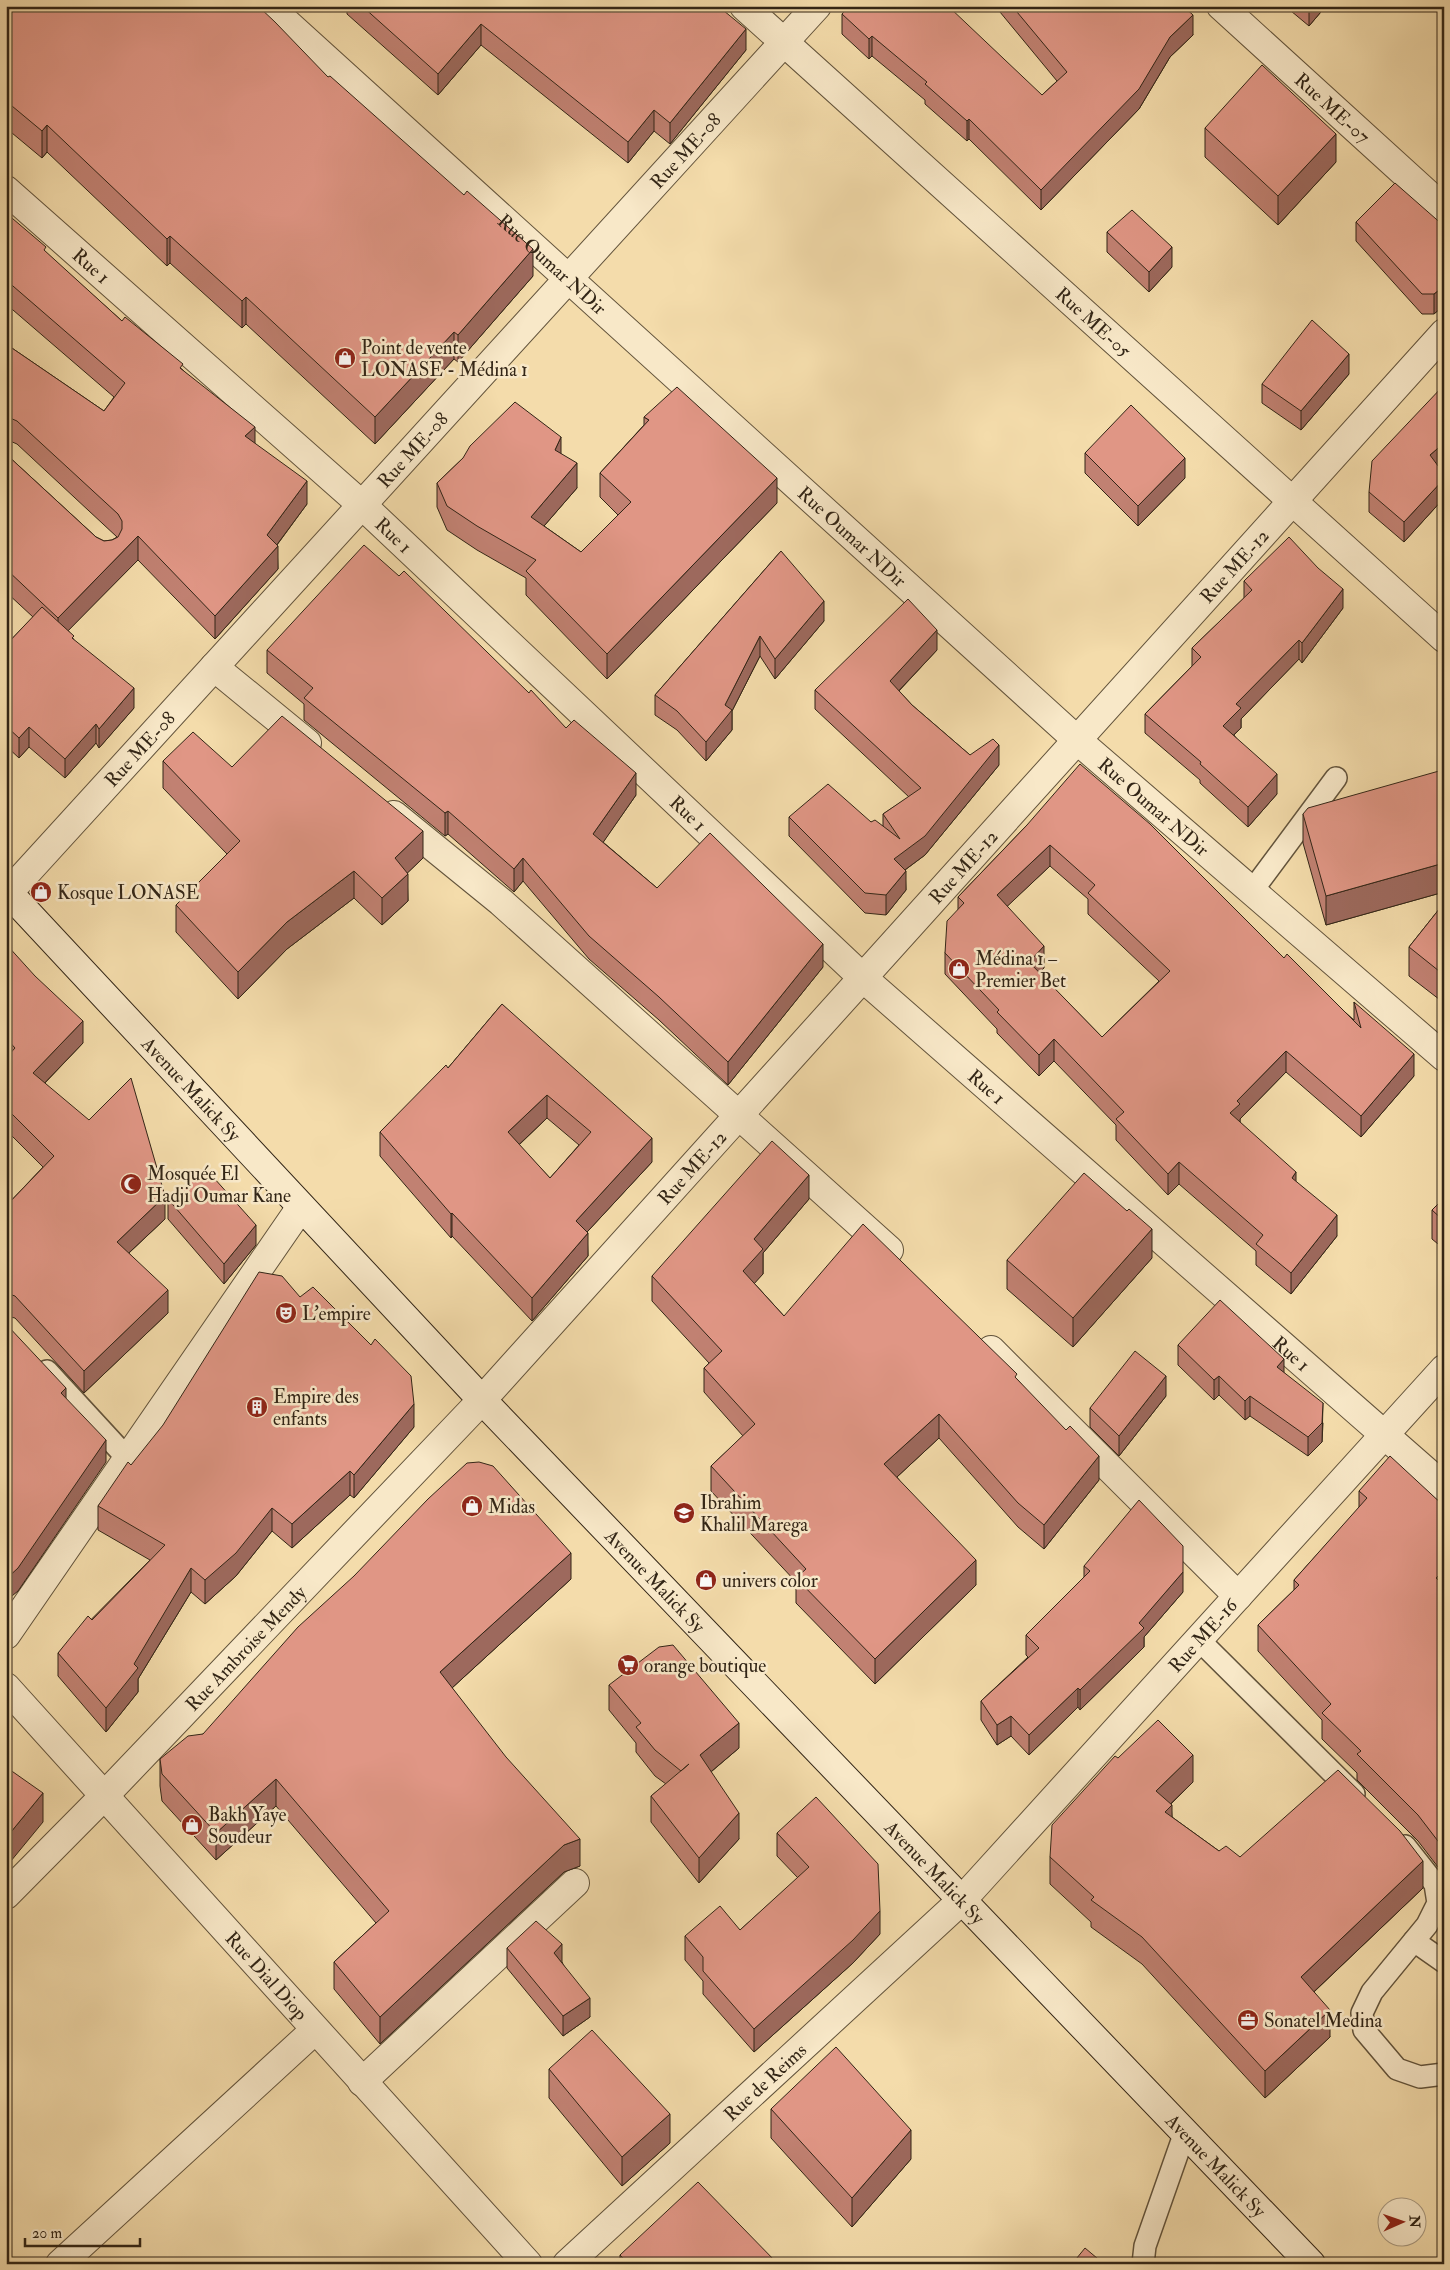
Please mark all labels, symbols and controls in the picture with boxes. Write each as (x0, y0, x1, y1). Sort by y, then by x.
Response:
street label: Rue ME-07 (1289, 68, 1375, 149)
street label: Rue ME-08 (645, 108, 727, 194)
street label: Rue Oumar NDir (492, 209, 611, 320)
street label: Rue 1 (67, 243, 114, 289)
street label: Rue ME-05 (1050, 282, 1136, 363)
place label: Point de vente LONASE - Médina 1 (361, 336, 528, 382)
shop icon: Point de vente LONASE - Médina 1 (333, 346, 357, 370)
street label: Rue ME-08 (373, 407, 454, 493)
street label: Rue Oumar NDir (792, 481, 911, 592)
street label: Rue 1 (370, 513, 417, 559)
street label: Rue ME-12 (1195, 524, 1275, 609)
street label: Rue ME-08 (100, 707, 181, 792)
street label: Rue Oumar NDir (1093, 753, 1214, 862)
street label: Rue 1 (664, 791, 711, 837)
street label: Rue ME-12 (924, 825, 1003, 909)
shop icon: Kosque LONASE (29, 880, 53, 904)
place label: Kosque LONASE (57, 881, 200, 905)
place label: Médina 1 – Premier Bet (975, 947, 1066, 993)
shop icon: Médina 1 – Premier Bet (947, 957, 971, 981)
street label: Avenue Malick Sy (135, 1031, 246, 1147)
street label: Rue 1 (962, 1064, 1010, 1110)
street label: Rue ME-12 (653, 1126, 732, 1210)
place label: Mosquée El Hadji Oumar Kane (147, 1162, 291, 1208)
mosque icon: Mosquée El Hadji Oumar Kane (119, 1172, 143, 1196)
theatre icon: L'empire (274, 1301, 298, 1325)
place label: L'empire (302, 1302, 371, 1327)
street label: Rue 1 (1267, 1331, 1315, 1377)
place label: Empire des enfants (273, 1385, 359, 1431)
building icon: Empire des enfants (245, 1395, 269, 1419)
place label: Ibrahim Khalil Marega (700, 1491, 808, 1537)
shop icon: Midas (460, 1494, 484, 1518)
place label: Midas (488, 1495, 535, 1519)
school or university icon: Ibrahim Khalil Marega (672, 1501, 696, 1525)
street label: Avenue Malick Sy (599, 1524, 710, 1639)
shop icon: univers color (694, 1568, 718, 1592)
place label: univers color (722, 1569, 818, 1593)
street label: Rue Ambroise Mendy (181, 1580, 312, 1716)
street label: Rue ME-16 (1164, 1593, 1244, 1678)
supermarket icon: orange boutique (616, 1653, 640, 1677)
place label: orange boutique (644, 1654, 766, 1678)
place label: Bakh Yaye Soudeur (208, 1803, 286, 1849)
shop icon: Bakh Yaye Soudeur (180, 1813, 204, 1837)
street label: Avenue Malick Sy (878, 1815, 990, 1930)
street label: Rue Dial Diop (220, 1927, 313, 2026)
office icon: Sonatel Medina (1236, 2008, 1260, 2032)
place label: Sonatel Medina (1264, 2009, 1383, 2033)
street label: Rue de Reims (719, 2038, 812, 2127)
street label: Avenue Malick Sy (1159, 2108, 1271, 2223)
north arrow (1378, 2198, 1428, 2248)
text: N (1406, 2214, 1423, 2229)
scale bar (25, 2215, 140, 2247)
text: 20 m (32, 2224, 62, 2243)

